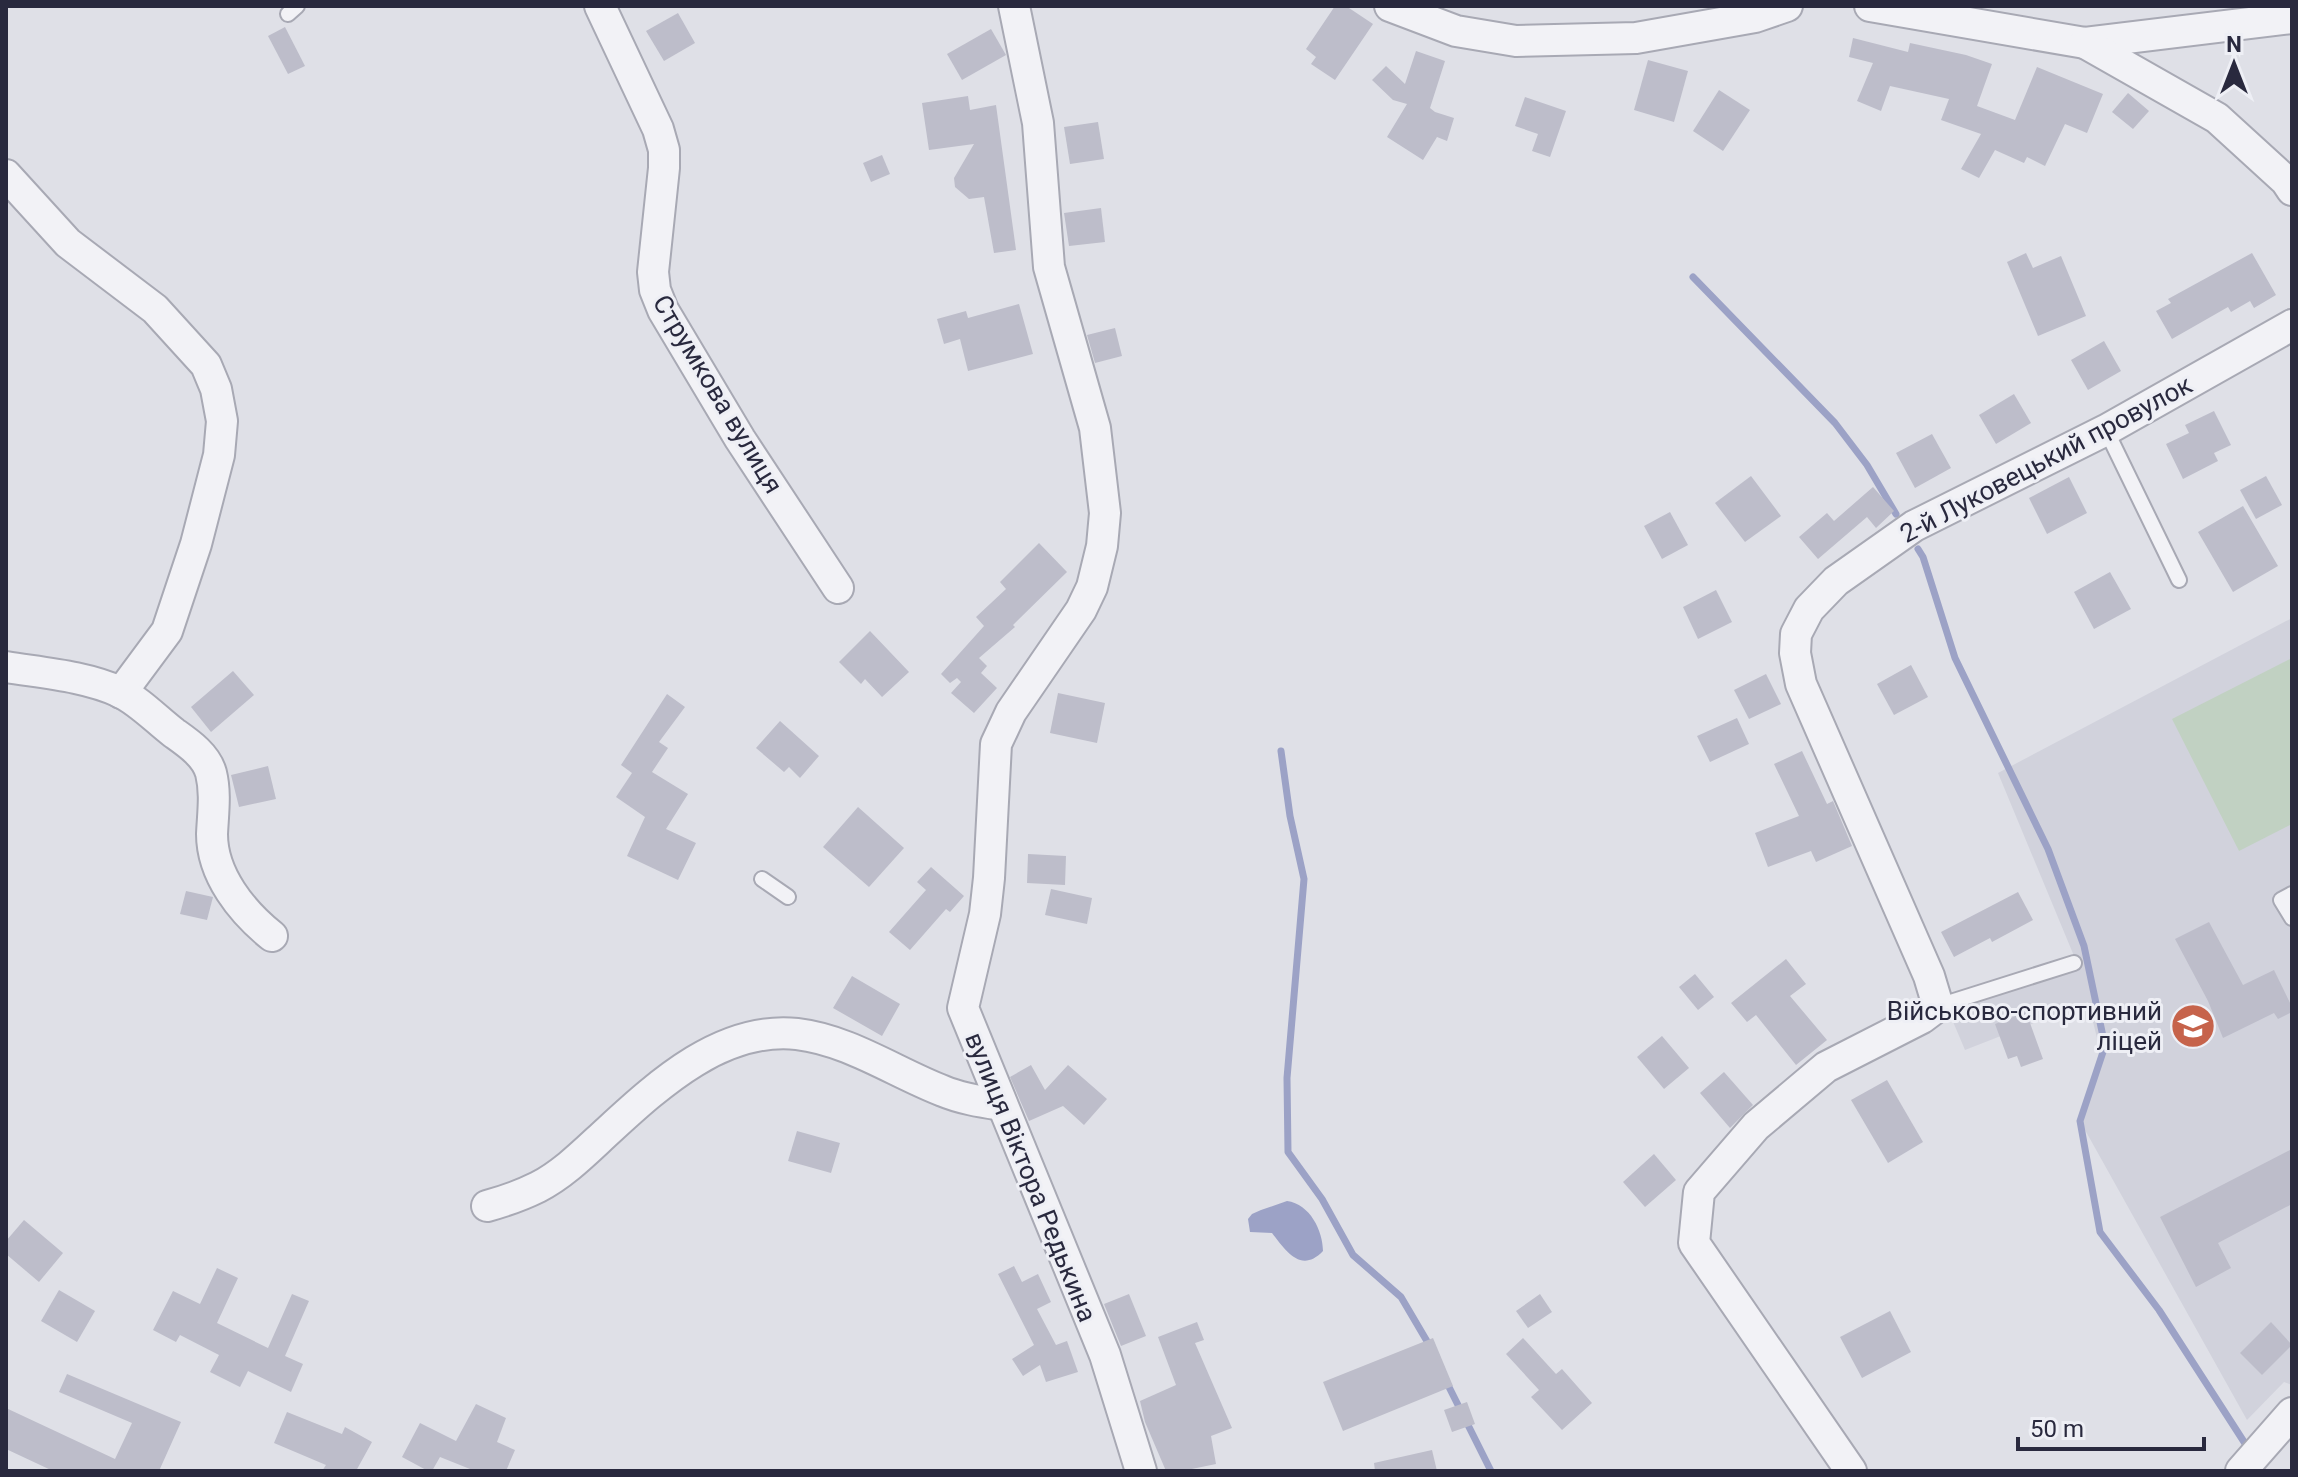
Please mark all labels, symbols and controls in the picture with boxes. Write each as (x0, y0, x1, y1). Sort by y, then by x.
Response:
north arrow (2194, 24, 2274, 104)
text: N (2226, 32, 2242, 57)
street label: Струмкова вулиця (647, 289, 789, 499)
street label: 2-й Луковецький провулок (1895, 369, 2197, 549)
place label: Військово-спортивний ліцей (1887, 996, 2162, 1056)
school or university icon: Військово-спортивний ліцей (2169, 1002, 2217, 1050)
street label: вулиця Віктора Редькина (959, 1028, 1103, 1326)
scale bar (2018, 1401, 2204, 1451)
text: 50 m (2030, 1415, 2084, 1443)

